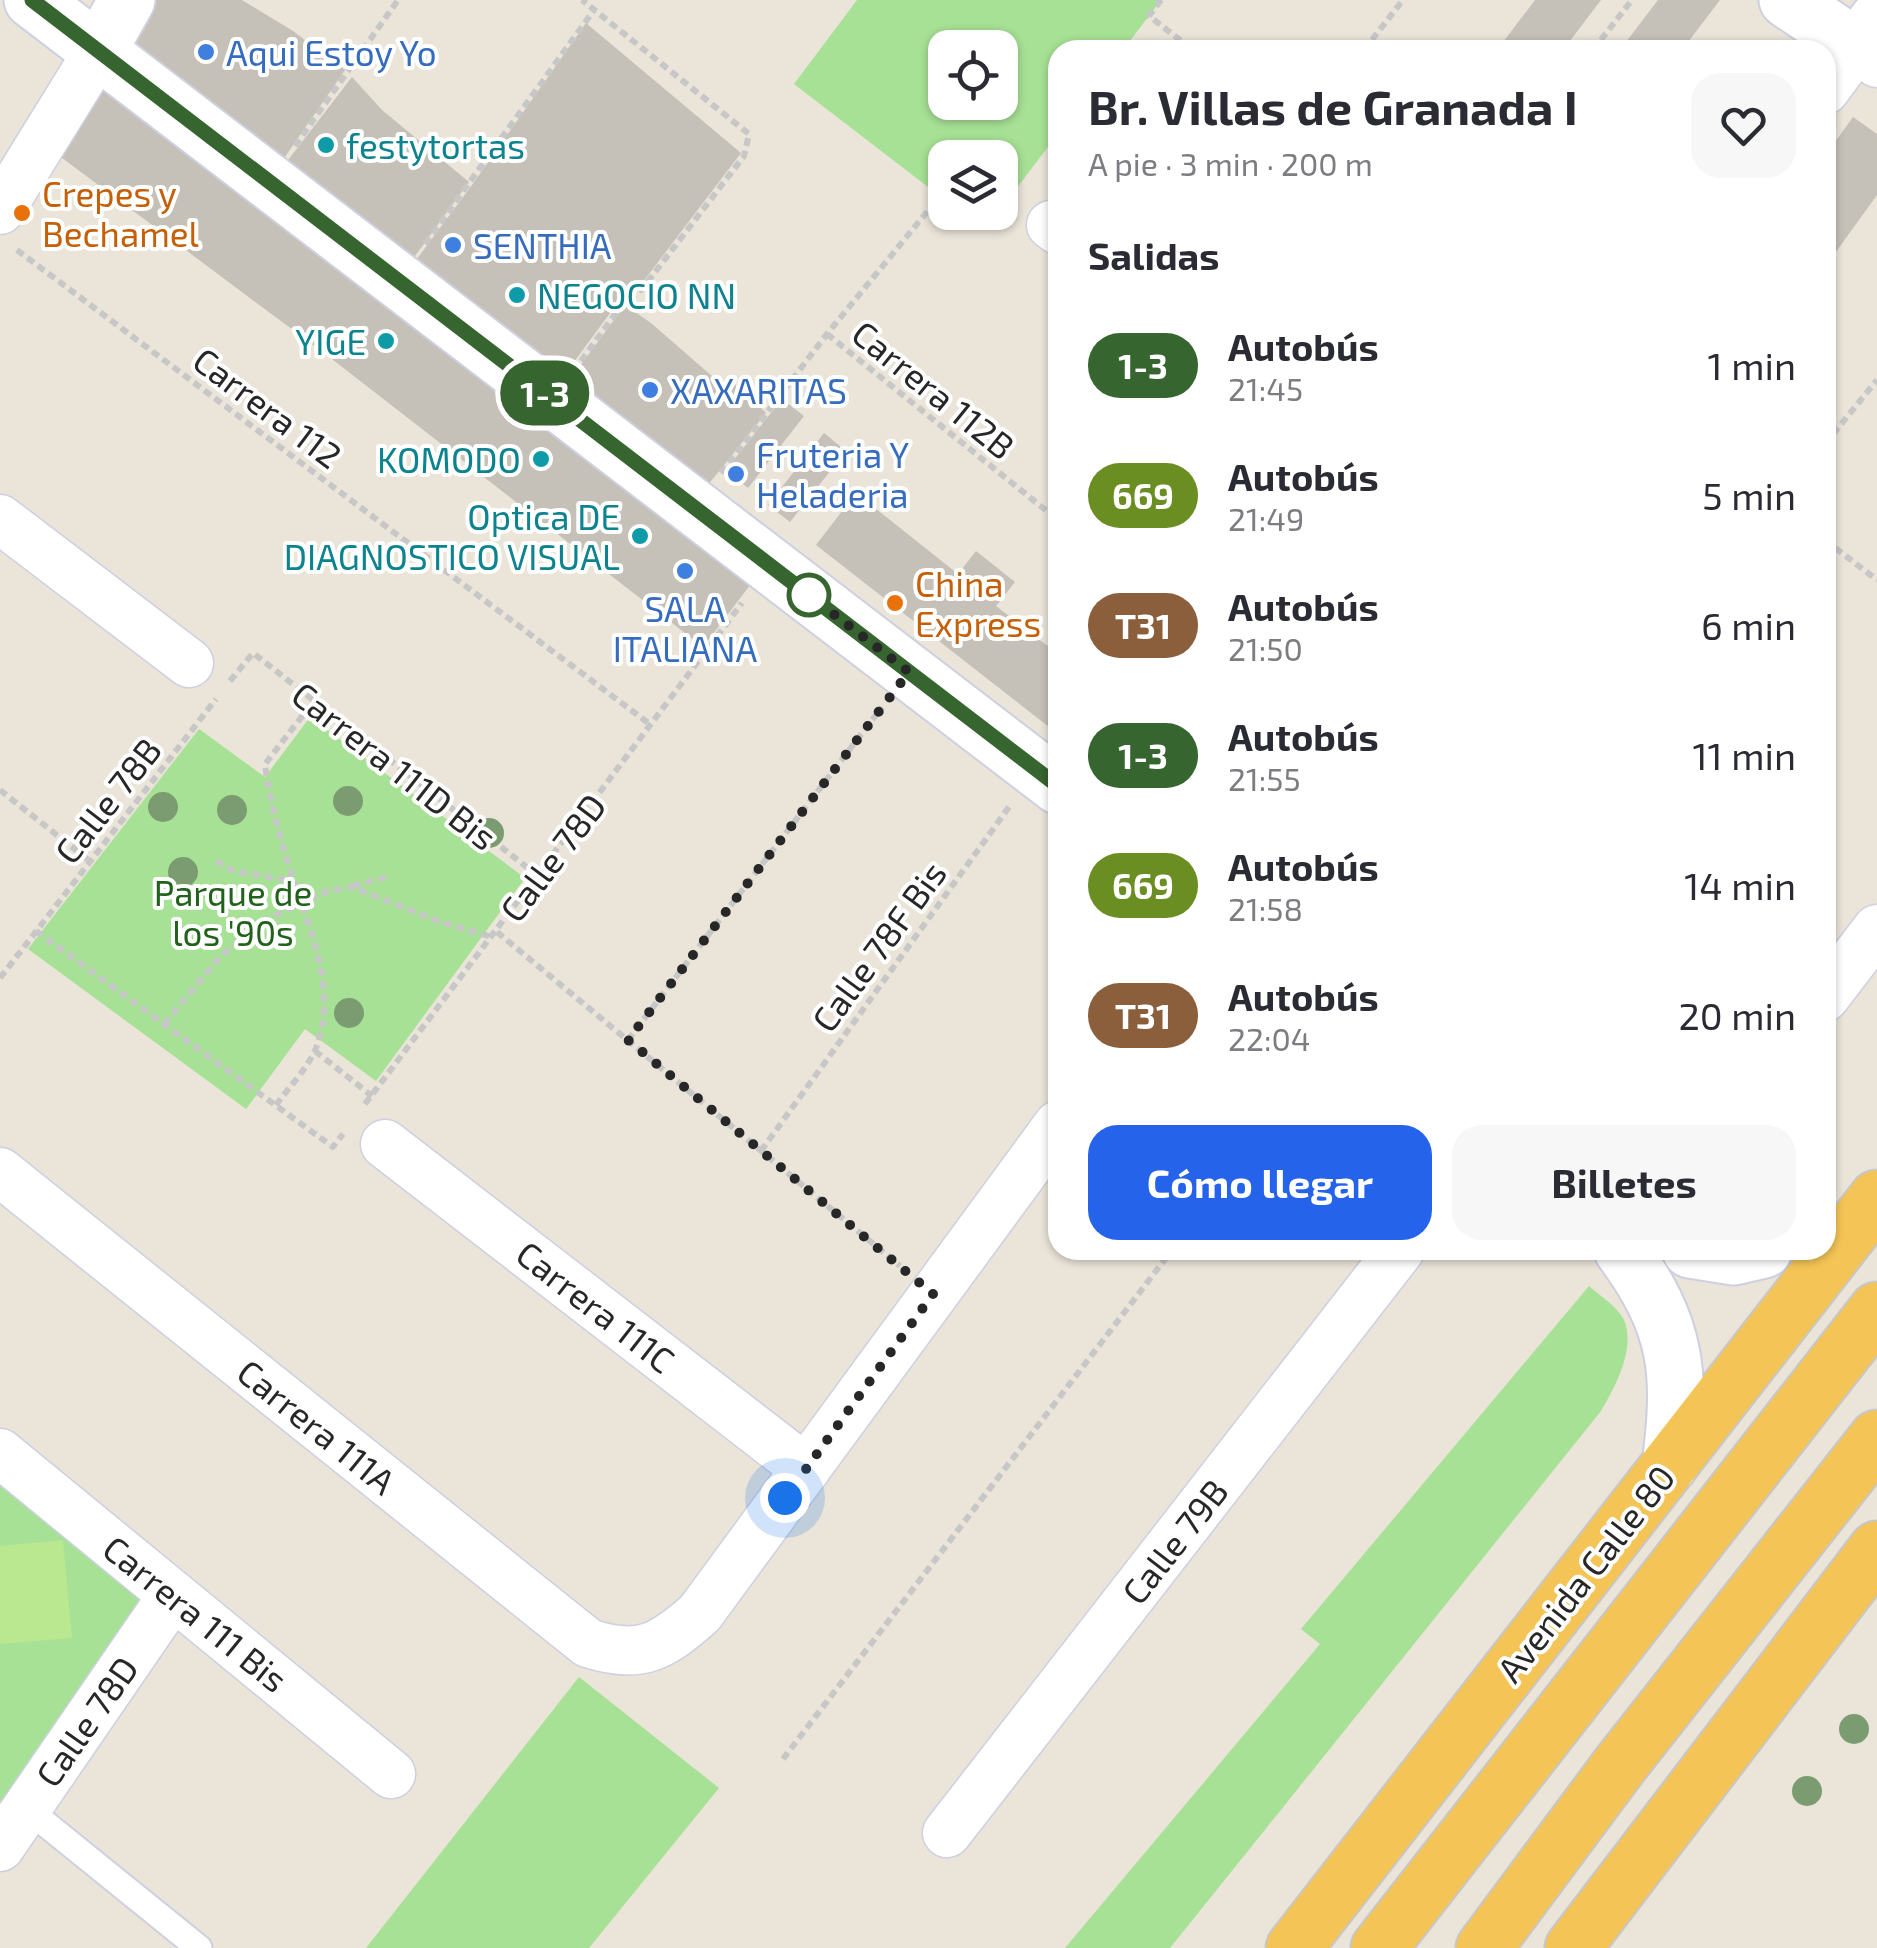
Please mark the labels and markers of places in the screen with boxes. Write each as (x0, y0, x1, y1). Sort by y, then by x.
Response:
place label: Aqui Estoy Yo (226, 31, 437, 73)
marker: Aqui Estoy Yo (195, 41, 217, 63)
place label: festytortas (346, 124, 525, 166)
marker: festytortas (315, 134, 337, 156)
place label: Crepes y Bechamel (42, 172, 200, 254)
marker: Crepes y Bechamel (11, 202, 33, 224)
place label: SENTHIA (473, 224, 612, 266)
marker: SENTHIA (442, 234, 464, 256)
place label: NEGOCIO NN (537, 274, 736, 316)
marker: NEGOCIO NN (506, 284, 528, 306)
place label: YIGE (295, 320, 366, 362)
marker: YIGE (375, 330, 397, 352)
place label: XAXARITAS (670, 369, 847, 411)
marker: XAXARITAS (639, 379, 661, 401)
place label: Fruteria Y Heladeria (756, 433, 909, 515)
place label: KOMODO (377, 438, 521, 480)
marker: KOMODO (530, 448, 552, 470)
marker: Fruteria Y Heladeria (725, 463, 747, 485)
place label: Optica DE DIAGNOSTICO VISUAL (284, 495, 620, 577)
marker: Optica DE DIAGNOSTICO VISUAL (629, 525, 651, 547)
marker: SALA ITALIANA (674, 560, 696, 582)
place label: China Express (915, 562, 1041, 644)
unlabelled marker (788, 574, 830, 616)
place label: SALA ITALIANA (613, 587, 758, 669)
marker: China Express (884, 592, 906, 614)

